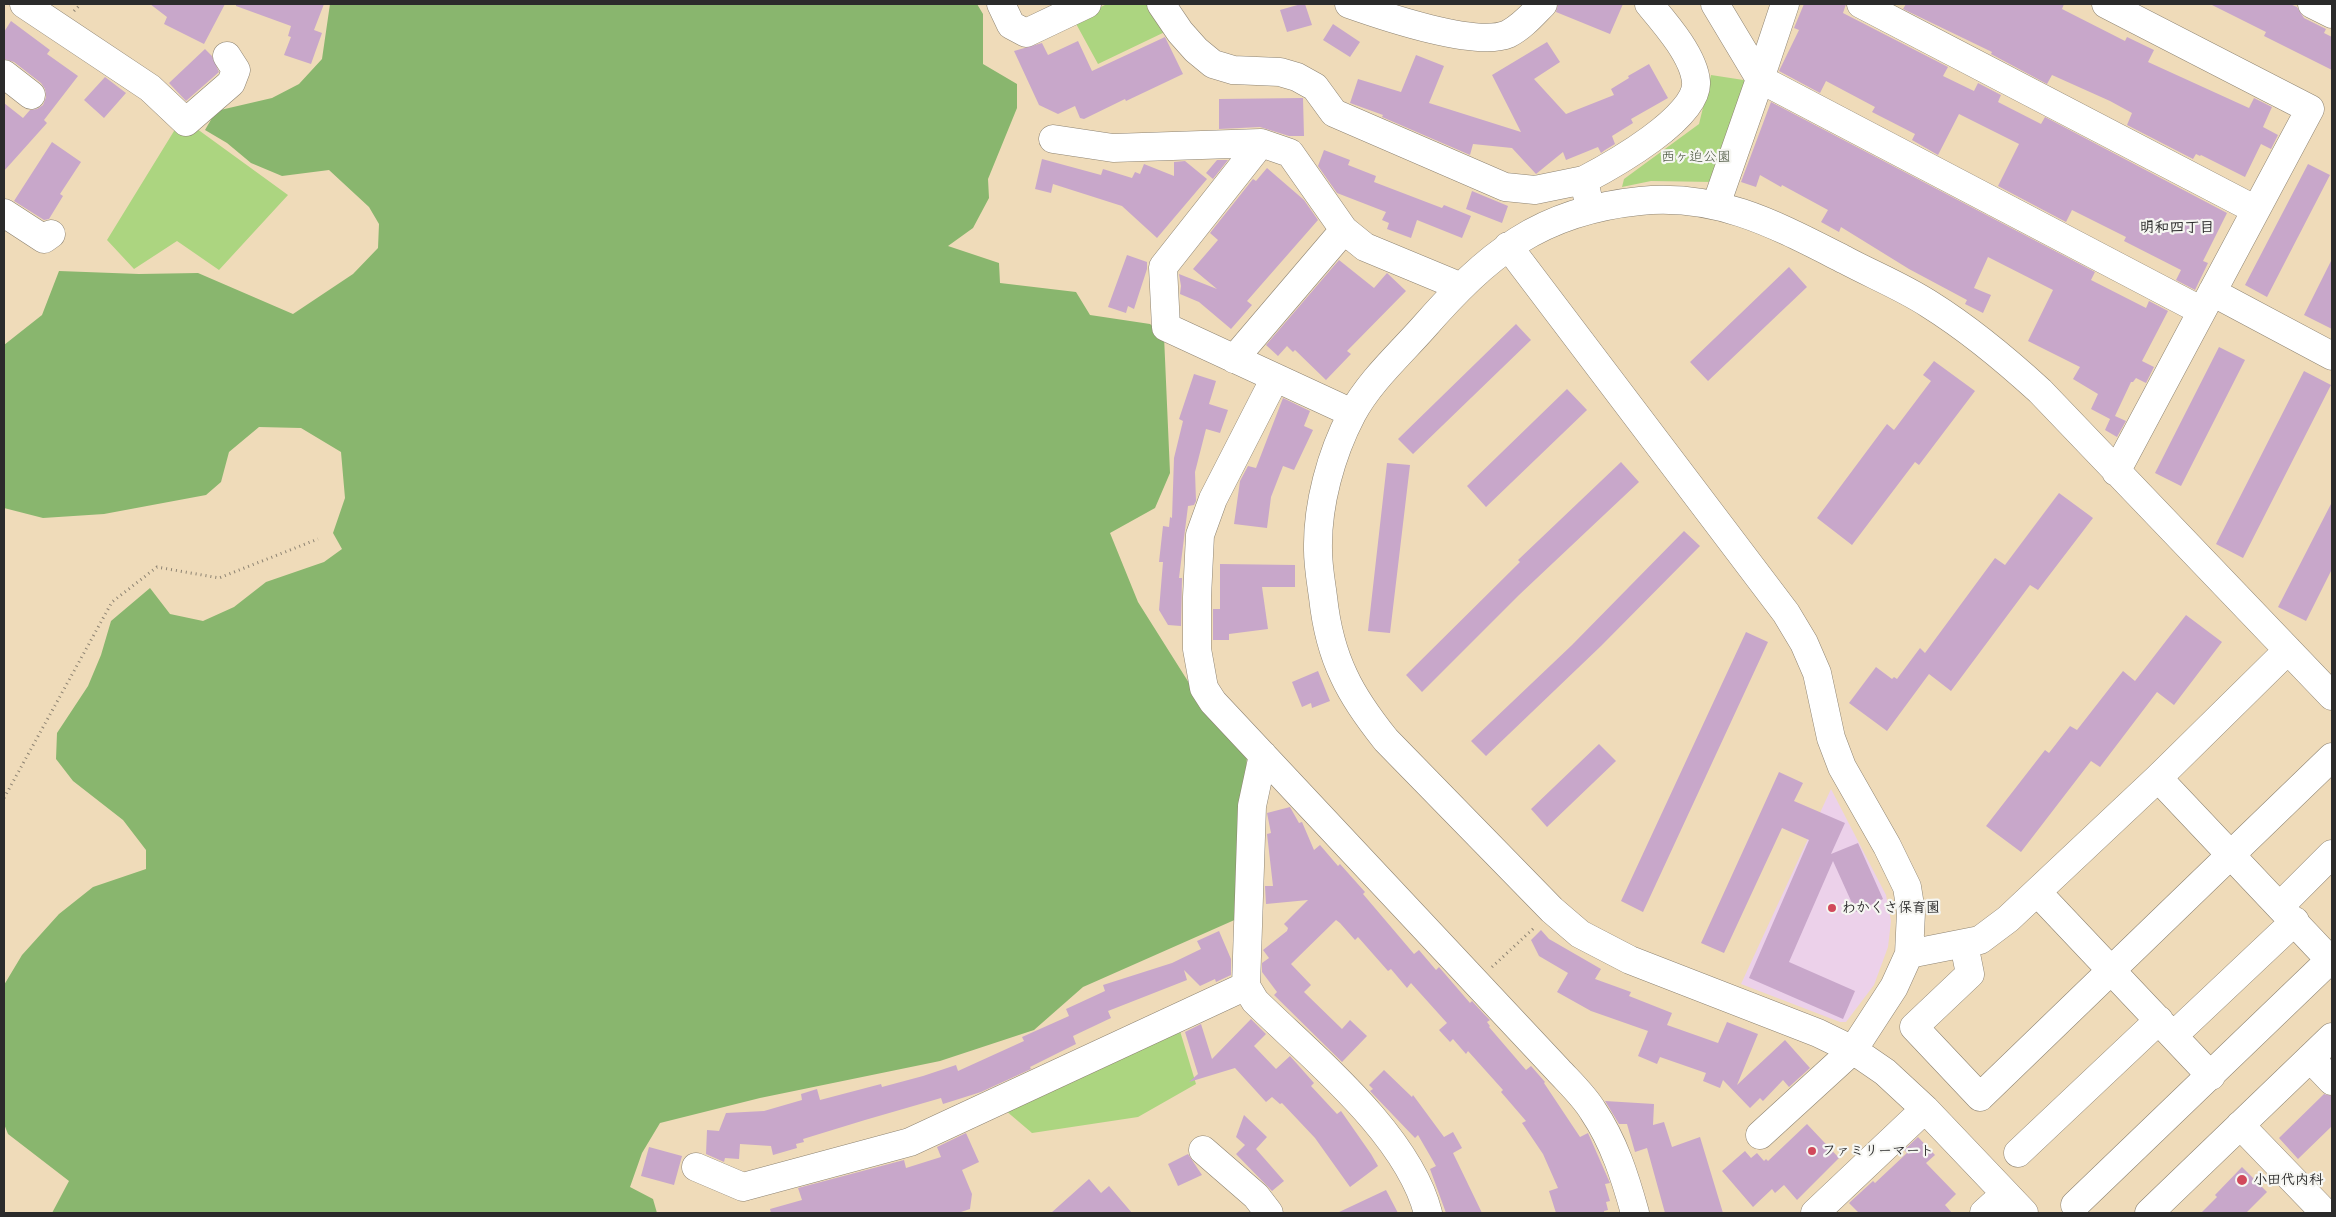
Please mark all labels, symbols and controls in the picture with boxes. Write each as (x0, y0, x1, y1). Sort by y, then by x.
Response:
park label: 西ヶ迫公園 (1661, 149, 1731, 165)
district label: 明和四丁目 (2140, 219, 2214, 237)
place label: わかくさ保育園 (1842, 900, 1940, 916)
marker: わかくさ保育園 (1826, 902, 1838, 914)
place label: ファミリーマート (1822, 1143, 1934, 1159)
marker: ファミリーマート (1806, 1145, 1818, 1157)
place label: 小田代内科 (2253, 1172, 2323, 1188)
marker: 小田代内科 (2235, 1173, 2249, 1187)

